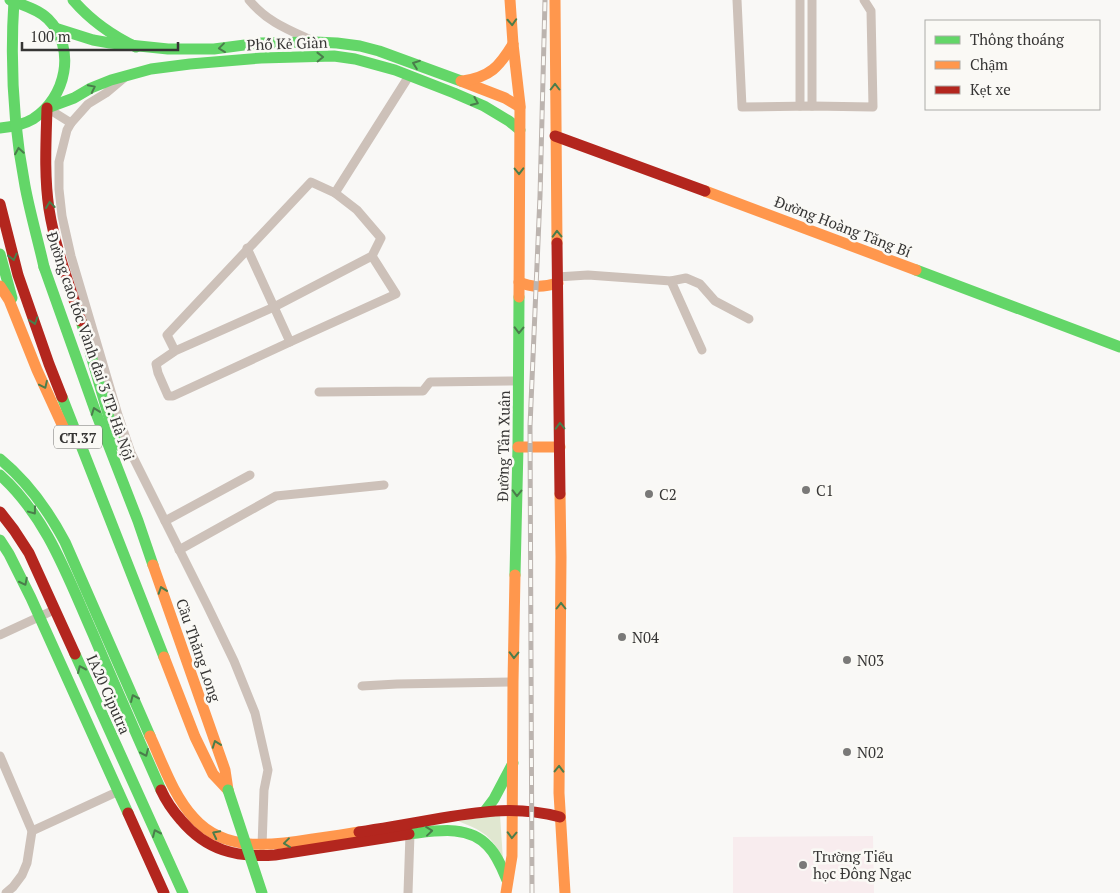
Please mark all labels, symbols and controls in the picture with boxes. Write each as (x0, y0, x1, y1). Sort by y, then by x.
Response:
one-way arrow (506, 18, 517, 26)
scale bar (22, 20, 179, 52)
legend (925, 20, 1100, 110)
text: 100 m (30, 26, 71, 46)
text: Thông thoáng (970, 29, 1065, 49)
street label: Phố Kẻ Giàn (246, 32, 328, 54)
one-way arrow (218, 42, 226, 53)
one-way arrow (317, 52, 325, 62)
text: Chậm (970, 54, 1008, 74)
one-way arrow (412, 60, 421, 70)
text: Kẹt xe (970, 79, 1011, 99)
one-way arrow (550, 83, 561, 91)
one-way arrow (87, 84, 96, 94)
one-way arrow (470, 96, 479, 107)
one-way arrow (15, 147, 25, 156)
one-way arrow (514, 168, 524, 176)
street label: Đường Hoàng Tăng Bí (772, 191, 915, 261)
one-way arrow (45, 201, 55, 209)
street label: Đường cao tốc Vành đai 3 TP. Hà Nội (42, 229, 140, 463)
one-way arrow (552, 230, 562, 238)
one-way arrow (7, 252, 18, 261)
one-way arrow (28, 317, 38, 325)
one-way arrow (514, 327, 524, 335)
one-way arrow (38, 380, 48, 389)
street label: Đường Tân Xuân (492, 390, 514, 502)
one-way arrow (91, 407, 101, 415)
one-way arrow (555, 422, 565, 430)
road number: CT.37 (54, 426, 102, 448)
place label: C1 (816, 480, 834, 500)
place label: C2 (659, 484, 677, 504)
marker: C1 (800, 484, 812, 496)
marker: C2 (643, 488, 655, 500)
one-way arrow (512, 490, 522, 497)
one-way arrow (27, 505, 36, 515)
one-way arrow (18, 577, 28, 586)
one-way arrow (158, 586, 168, 595)
street label: Cầu Thăng Long (172, 596, 226, 705)
one-way arrow (556, 602, 566, 610)
place label: N04 (632, 627, 659, 647)
marker: N04 (616, 631, 628, 643)
place label: N03 (857, 650, 884, 670)
street label: IA20 Ciputra (83, 651, 136, 737)
one-way arrow (508, 652, 519, 660)
marker: N03 (841, 654, 853, 666)
one-way arrow (77, 665, 87, 674)
one-way arrow (129, 694, 140, 703)
one-way arrow (212, 740, 222, 748)
place label: N02 (857, 742, 884, 762)
marker: N02 (841, 746, 853, 758)
one-way arrow (139, 748, 150, 757)
one-way arrow (554, 764, 564, 772)
one-way arrow (426, 826, 434, 837)
one-way arrow (151, 829, 162, 838)
one-way arrow (212, 831, 221, 841)
one-way arrow (507, 832, 517, 840)
one-way arrow (283, 837, 291, 848)
place label: Trường Tiểu học Đông Ngạc (813, 846, 912, 883)
marker: Trường Tiểu học Đông Ngạc (797, 859, 809, 871)

